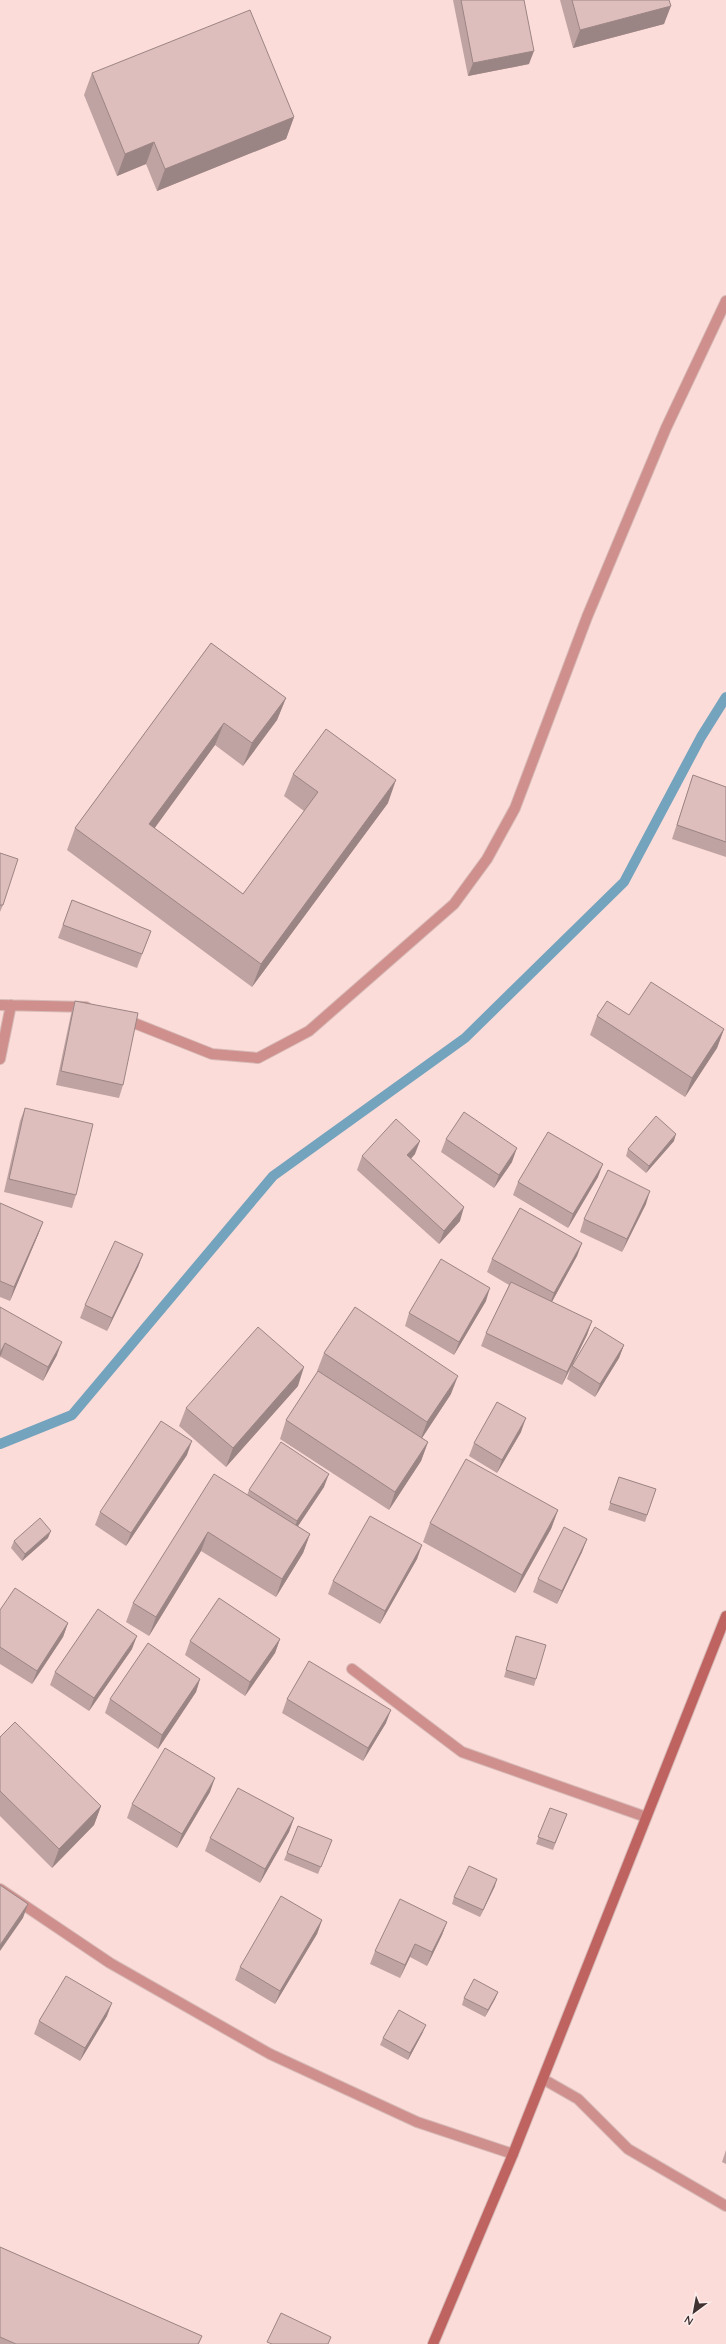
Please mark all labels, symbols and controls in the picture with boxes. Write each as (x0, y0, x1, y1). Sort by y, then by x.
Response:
north arrow (674, 2292, 714, 2332)
text: N (682, 2312, 696, 2329)

